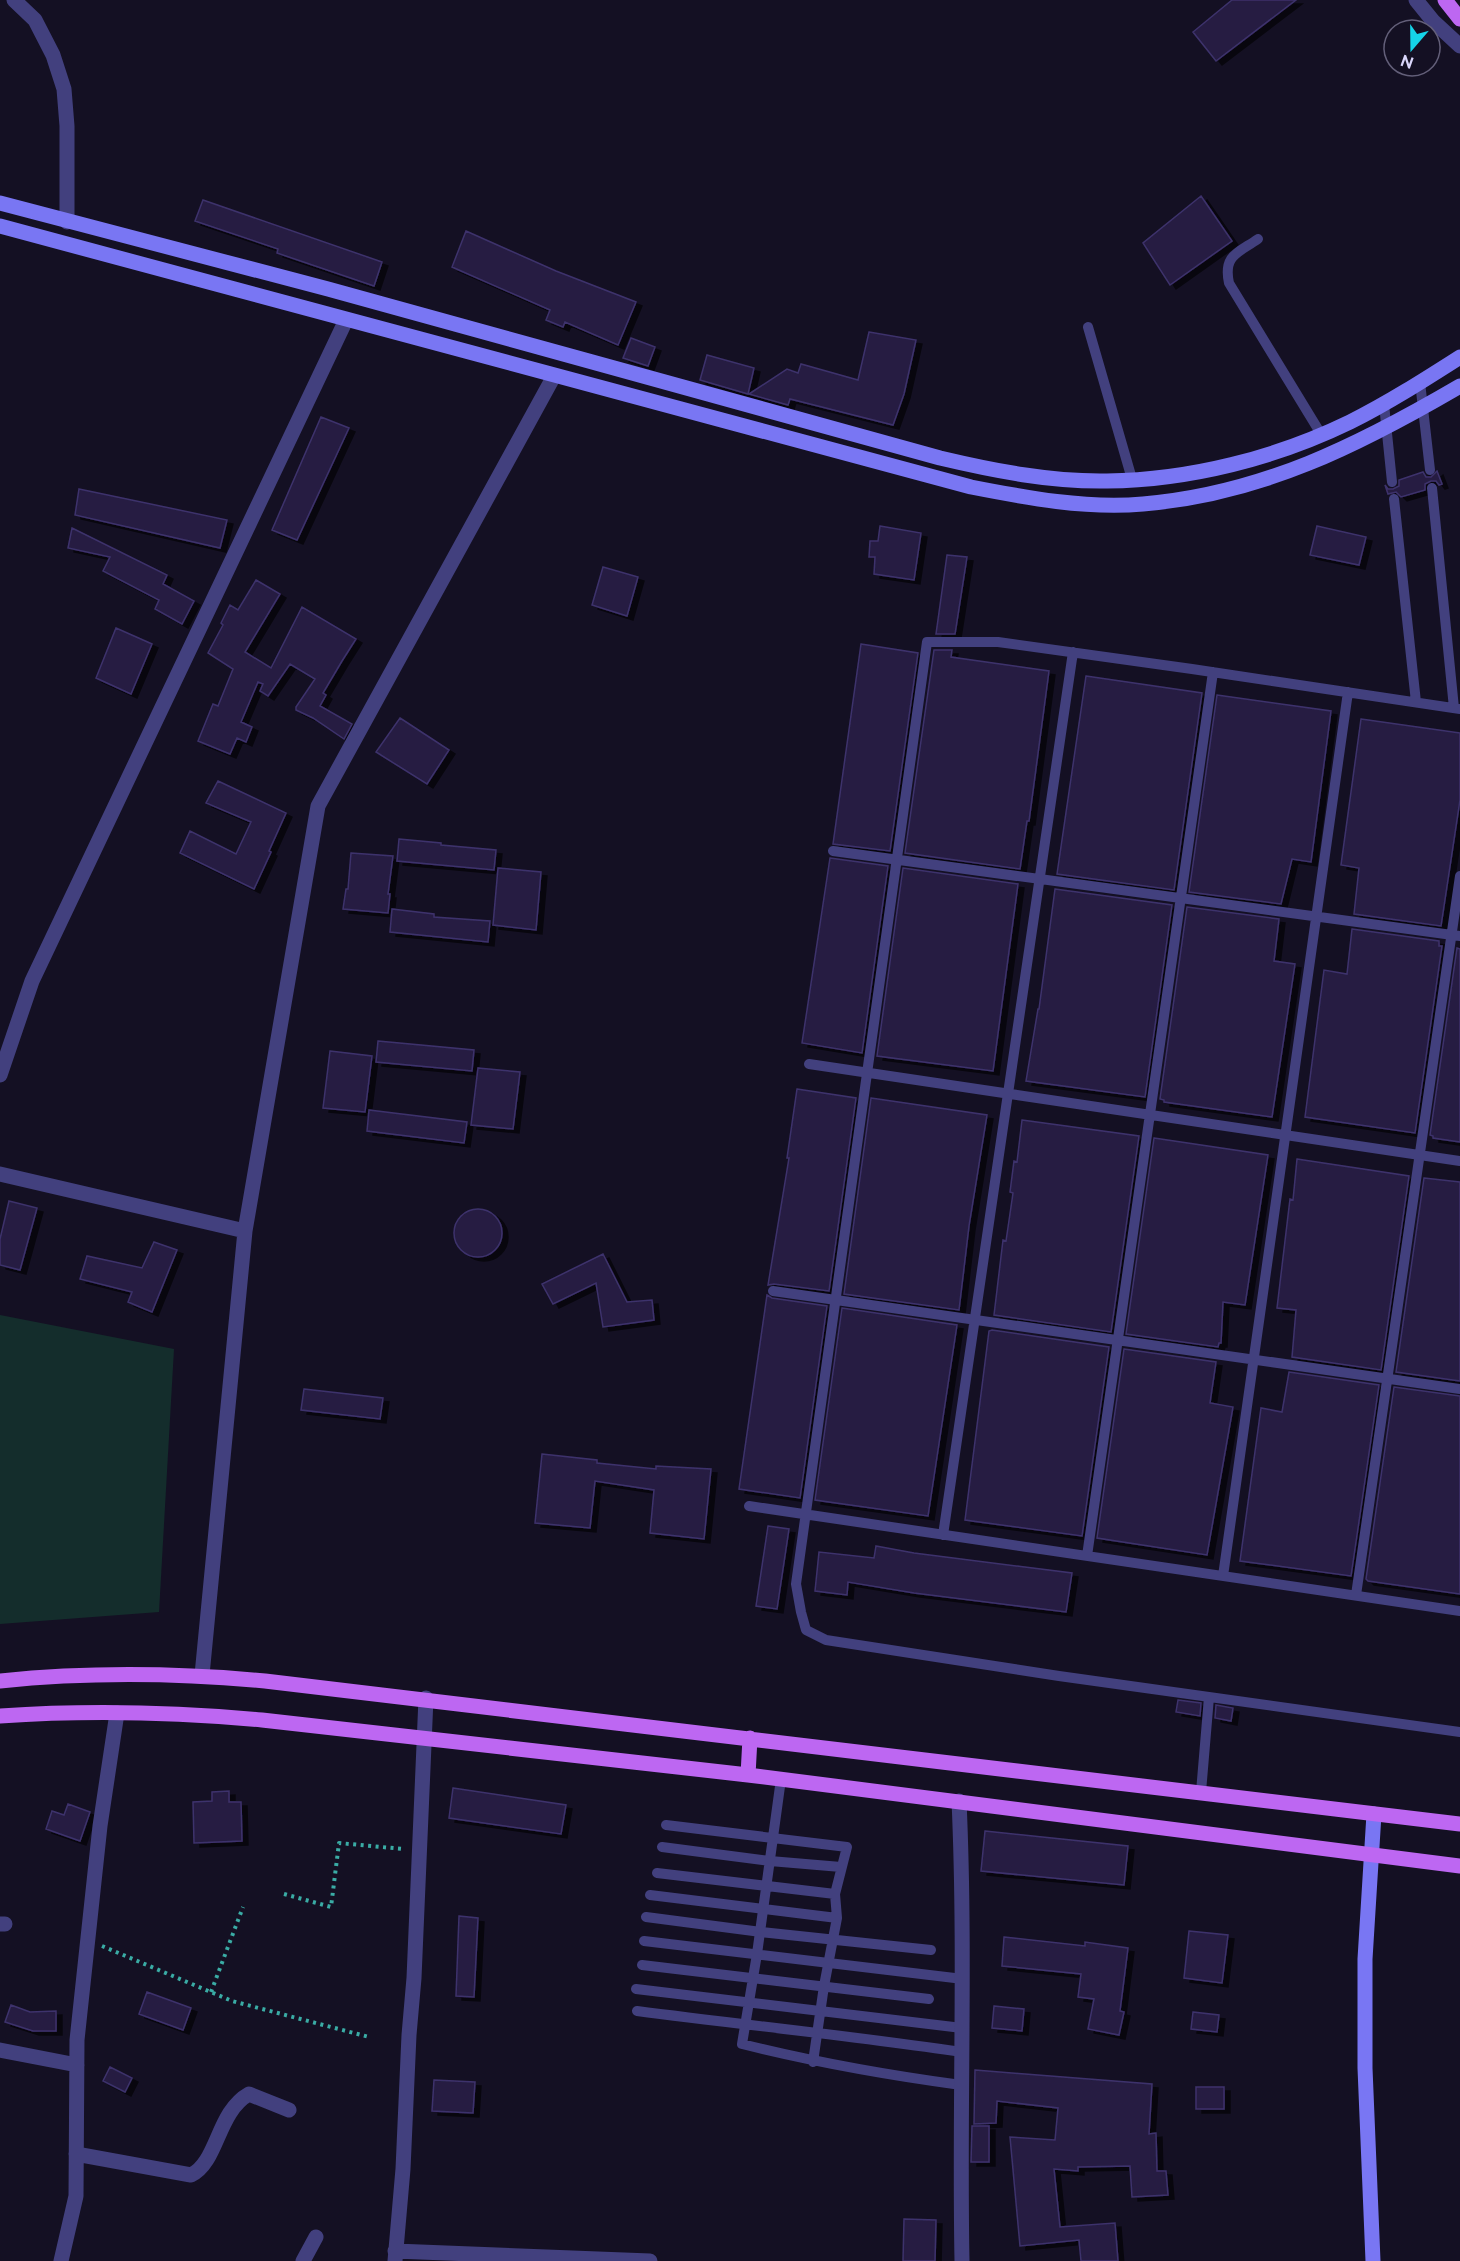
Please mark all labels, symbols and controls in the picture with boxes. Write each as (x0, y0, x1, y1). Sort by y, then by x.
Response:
north arrow (1382, 18, 1442, 78)
text: N (1398, 51, 1416, 73)

